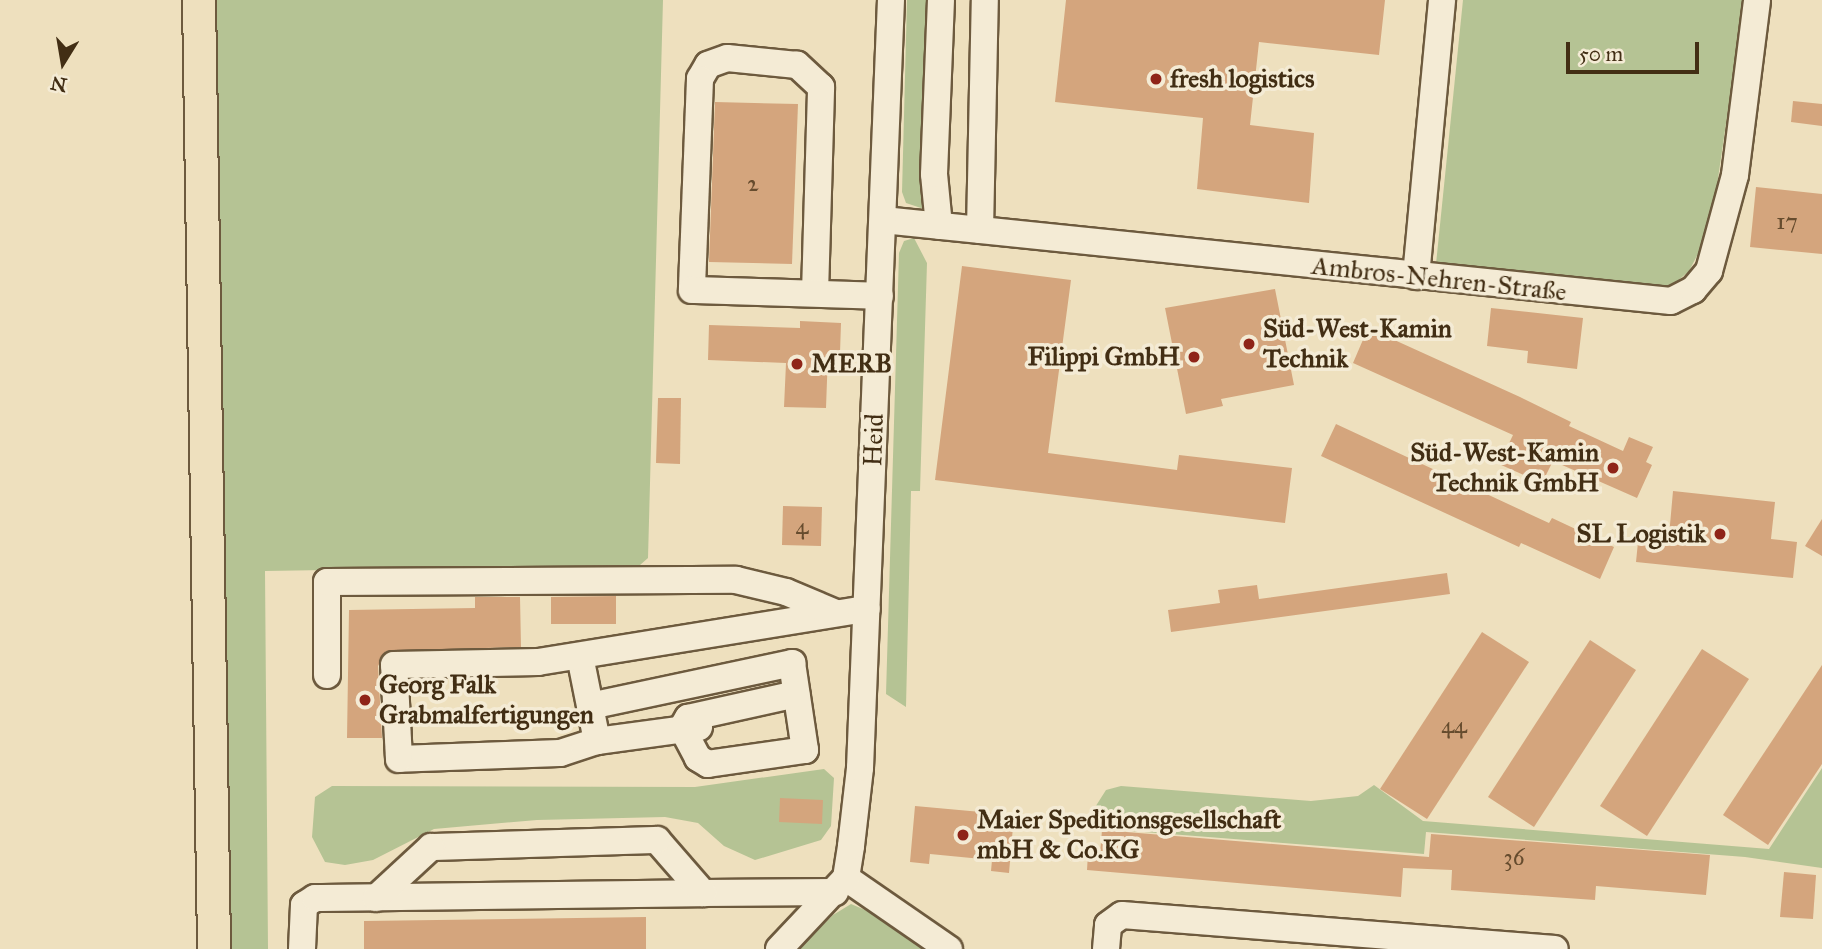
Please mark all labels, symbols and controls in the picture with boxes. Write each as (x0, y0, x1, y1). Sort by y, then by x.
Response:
north arrow (28, 28, 98, 98)
scale bar (1570, 28, 1703, 72)
text: 50 m (1579, 41, 1623, 67)
place label: fresh logistics (1170, 63, 1314, 95)
text: N (49, 71, 69, 97)
marker: fresh logistics (1148, 71, 1164, 87)
house number: 2 (747, 169, 759, 197)
house number: 17 (1776, 207, 1798, 235)
street label: Ambros-Nehren-Straße (1310, 250, 1568, 308)
place label: Süd-West-Kamin Technik (1263, 313, 1452, 374)
marker: Süd-West-Kamin Technik (1241, 336, 1257, 352)
place label: Filippi GmbH (1028, 341, 1180, 373)
place label: MERB (811, 348, 892, 380)
marker: Filippi GmbH (1186, 349, 1202, 365)
marker: MERB (789, 356, 805, 372)
street label: Heid (857, 413, 891, 467)
place label: Süd-West-Kamin Technik GmbH (1410, 437, 1599, 498)
marker: Süd-West-Kamin Technik GmbH (1605, 460, 1621, 476)
house number: 4 (796, 512, 808, 540)
place label: SL Logistik (1577, 518, 1706, 550)
marker: SL Logistik (1712, 526, 1728, 542)
place label: Georg Falk Grabmalfertigungen (379, 669, 594, 730)
marker: Georg Falk Grabmalfertigungen (357, 692, 373, 708)
house number: 44 (1441, 711, 1467, 739)
place label: Maier Speditionsgesellschaft mbH & Co.KG (977, 804, 1281, 866)
marker: Maier Speditionsgesellschaft mbH & Co.KG (955, 827, 971, 843)
house number: 36 (1504, 843, 1524, 871)

